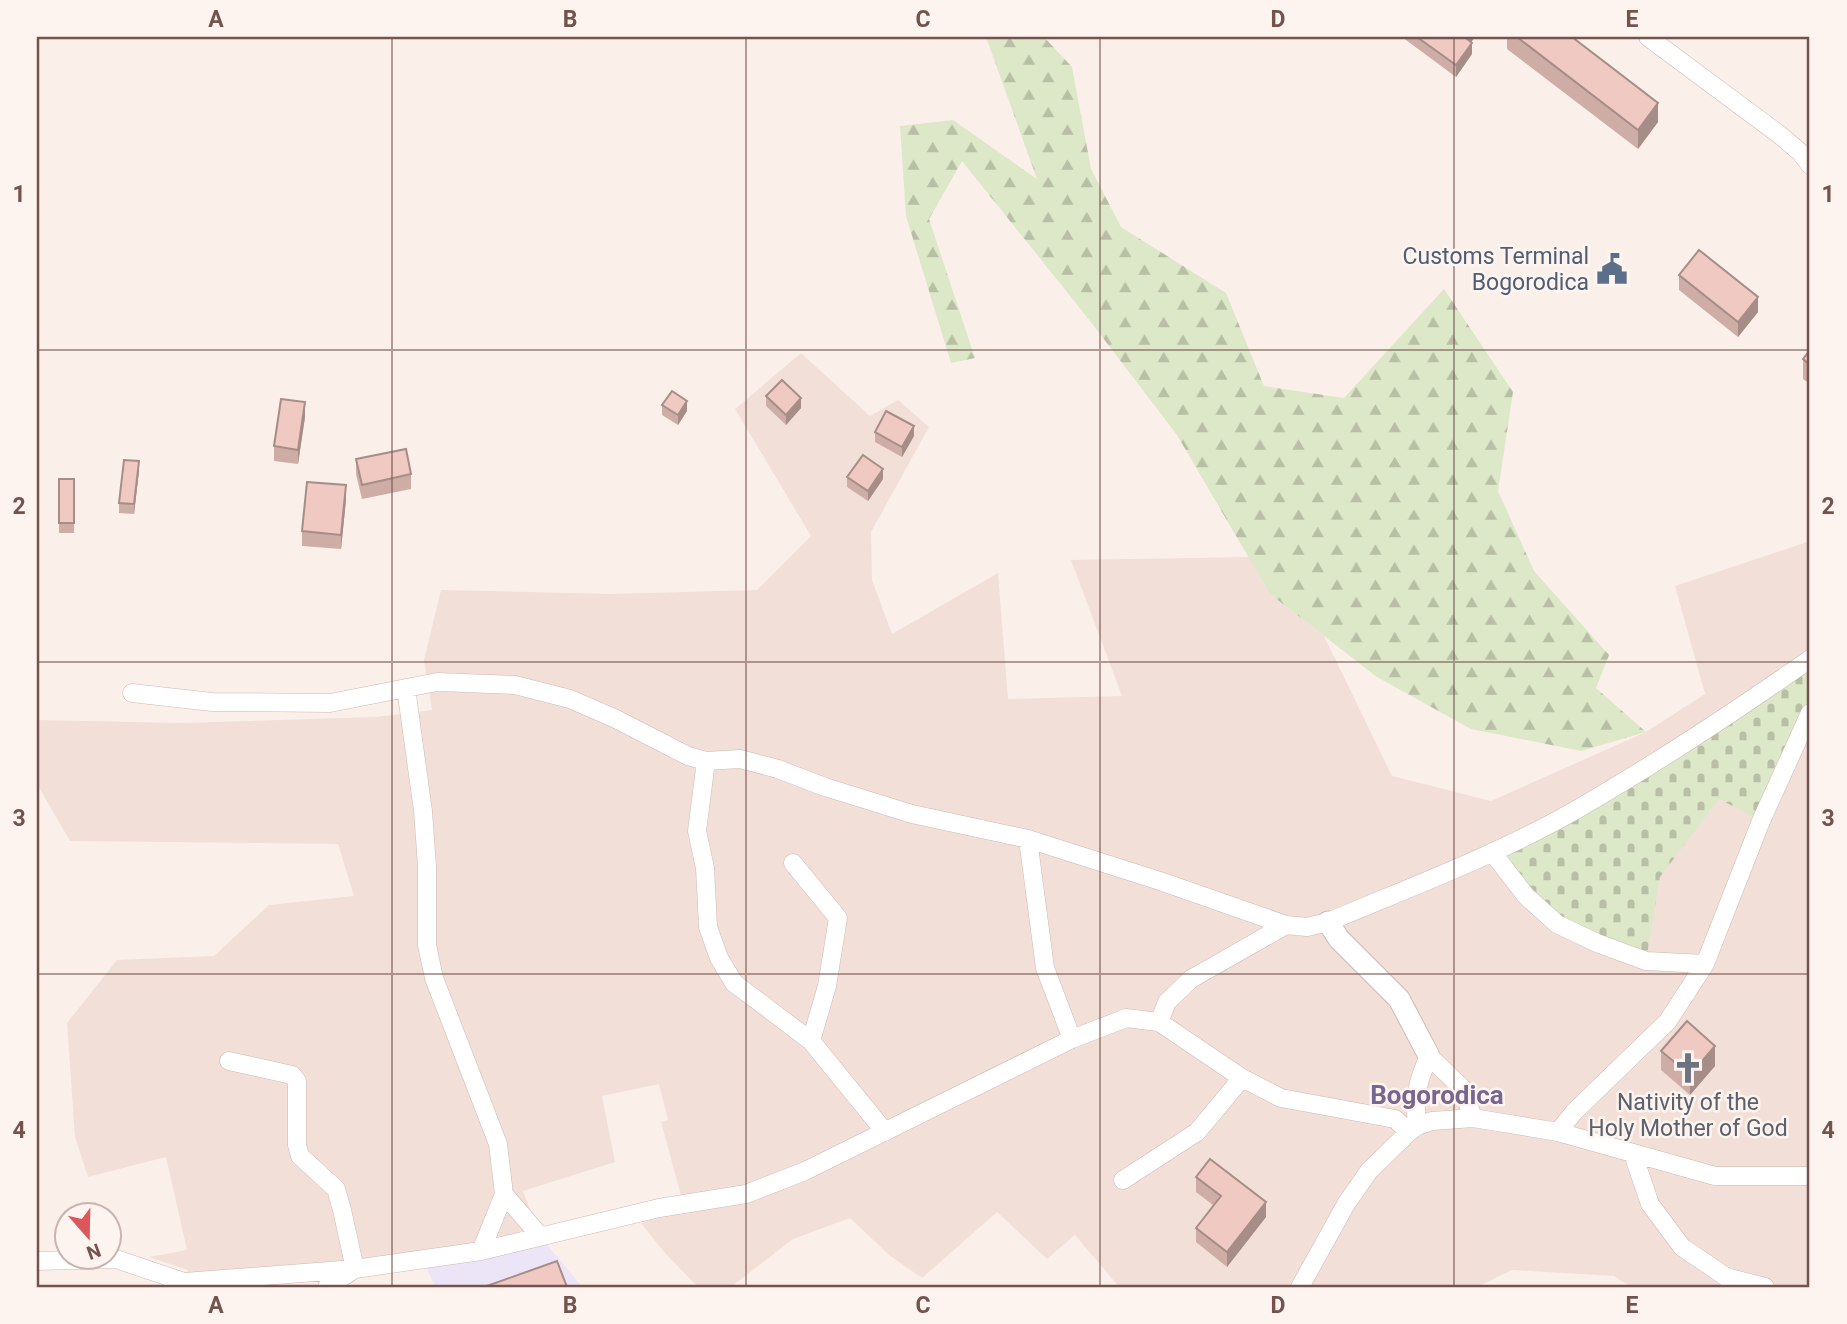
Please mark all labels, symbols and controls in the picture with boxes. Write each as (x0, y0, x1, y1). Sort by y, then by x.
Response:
text: A (208, 6, 224, 33)
text: B (563, 6, 577, 33)
text: C (915, 6, 931, 33)
text: D (1271, 6, 1285, 33)
text: E (1626, 6, 1639, 33)
text: 1 (12, 181, 26, 208)
text: 1 (1821, 181, 1835, 208)
place label: Customs Terminal Bogorodica (1403, 243, 1589, 296)
public building icon: Customs Terminal Bogorodica (1595, 252, 1629, 286)
text: 2 (12, 493, 26, 520)
text: 2 (1821, 493, 1835, 520)
text: 3 (12, 805, 26, 832)
text: 3 (1821, 805, 1835, 832)
church icon: Nativity of the Holy Mother of God (1671, 1051, 1705, 1085)
district label: Bogorodica (1370, 1080, 1504, 1110)
place label: Nativity of the Holy Mother of God (1588, 1089, 1788, 1142)
text: 4 (12, 1117, 26, 1144)
text: 4 (1821, 1117, 1835, 1144)
north arrow (52, 1202, 122, 1272)
text: N (83, 1238, 104, 1265)
text: A (208, 1292, 224, 1319)
text: B (563, 1292, 577, 1319)
text: C (915, 1292, 931, 1319)
text: D (1271, 1292, 1285, 1319)
text: E (1626, 1292, 1639, 1319)

